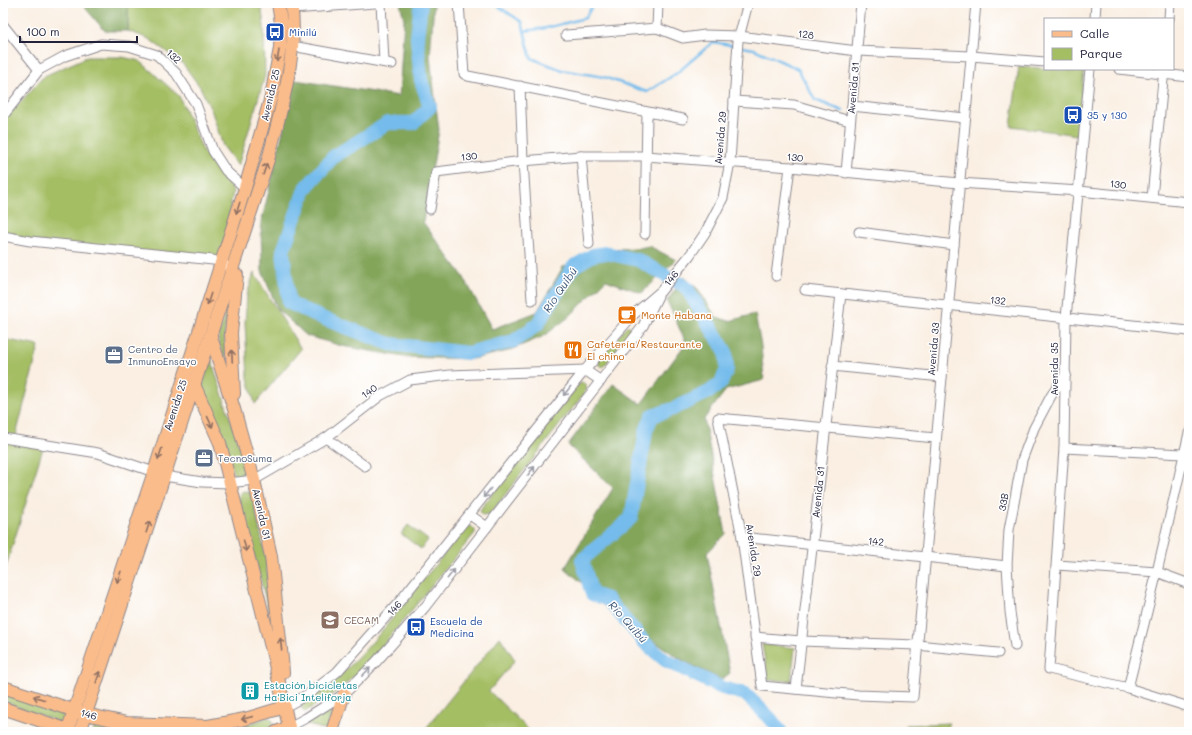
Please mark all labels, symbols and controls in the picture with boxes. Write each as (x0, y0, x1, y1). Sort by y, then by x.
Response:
scale bar (20, 18, 137, 44)
legend (1044, 18, 1174, 70)
bus stop icon: Minilú (264, 21, 286, 43)
text: 100 m (26, 23, 60, 39)
place label: Minilú (289, 25, 317, 39)
text: Calle (1080, 25, 1110, 41)
street label: 128 (797, 26, 815, 42)
street label: 132 (163, 45, 185, 67)
text: Parque (1080, 45, 1123, 61)
one-way arrow (274, 49, 282, 62)
street label: Avenida 31 (844, 61, 862, 115)
street label: Avenida 25 (257, 67, 283, 122)
bus stop icon: 35 y 130 (1062, 104, 1084, 126)
place label: 35 y 130 (1087, 108, 1127, 122)
street label: Avenida 29 (711, 111, 729, 165)
street label: 130 (460, 148, 478, 164)
street label: 130 (786, 149, 804, 165)
one-way arrow (262, 163, 269, 176)
street label: 130 (1109, 176, 1127, 192)
one-way arrow (234, 202, 242, 214)
water label: Río Quibú (539, 264, 580, 315)
street label: 146 (660, 267, 682, 289)
one-way arrow (205, 292, 212, 305)
street label: 132 (989, 292, 1007, 308)
cafe icon: Monte Habana (616, 304, 638, 326)
place label: Monte Habana (641, 308, 712, 322)
street label: Avenida 33 (924, 322, 942, 376)
place label: Cafetería/Restaurante El chino (587, 337, 702, 363)
restaurant icon: Cafetería/Restaurante El chino (562, 339, 584, 361)
place label: Centro de InmunoEnsayo (128, 342, 196, 368)
street label: Avenida 35 (1047, 342, 1061, 396)
office icon: Centro de InmunoEnsayo (103, 344, 125, 366)
one-way arrow (228, 350, 235, 363)
street label: Avenida 25 (160, 377, 190, 432)
street label: 140 (358, 381, 380, 401)
one-way arrow (563, 386, 572, 396)
one-way arrow (207, 415, 214, 427)
one-way arrow (156, 447, 163, 460)
office icon: TecnoSuma (193, 447, 215, 469)
place label: TecnoSuma (218, 451, 272, 465)
one-way arrow (527, 465, 535, 476)
street label: Avenida 31 (808, 465, 828, 519)
street label: Avenida 31 (249, 487, 275, 541)
one-way arrow (483, 488, 491, 499)
street label: 33B (995, 492, 1011, 512)
one-way arrow (144, 521, 152, 533)
street label: Avenida 29 (743, 523, 765, 577)
street label: 142 (867, 533, 885, 549)
one-way arrow (242, 539, 250, 552)
one-way arrow (447, 568, 455, 579)
one-way arrow (114, 571, 122, 583)
street label: 146 (383, 597, 405, 619)
water label: Río Quibú (606, 597, 651, 646)
school or university icon: CECAM (319, 609, 341, 631)
place label: CECAM (344, 613, 379, 627)
place label: Escuela de Medicina (430, 614, 483, 640)
bus stop icon: Escuela de Medicina (405, 616, 427, 638)
one-way arrow (277, 638, 285, 651)
one-way arrow (361, 667, 371, 677)
one-way arrow (95, 670, 102, 683)
place label: Estación bicicletas Ha'Bici Inteliforja (264, 678, 357, 704)
building icon: Estación bicicletas Ha'Bici Inteliforja (239, 680, 261, 702)
one-way arrow (32, 694, 45, 701)
street label: 146 (79, 705, 99, 723)
one-way arrow (241, 715, 254, 722)

